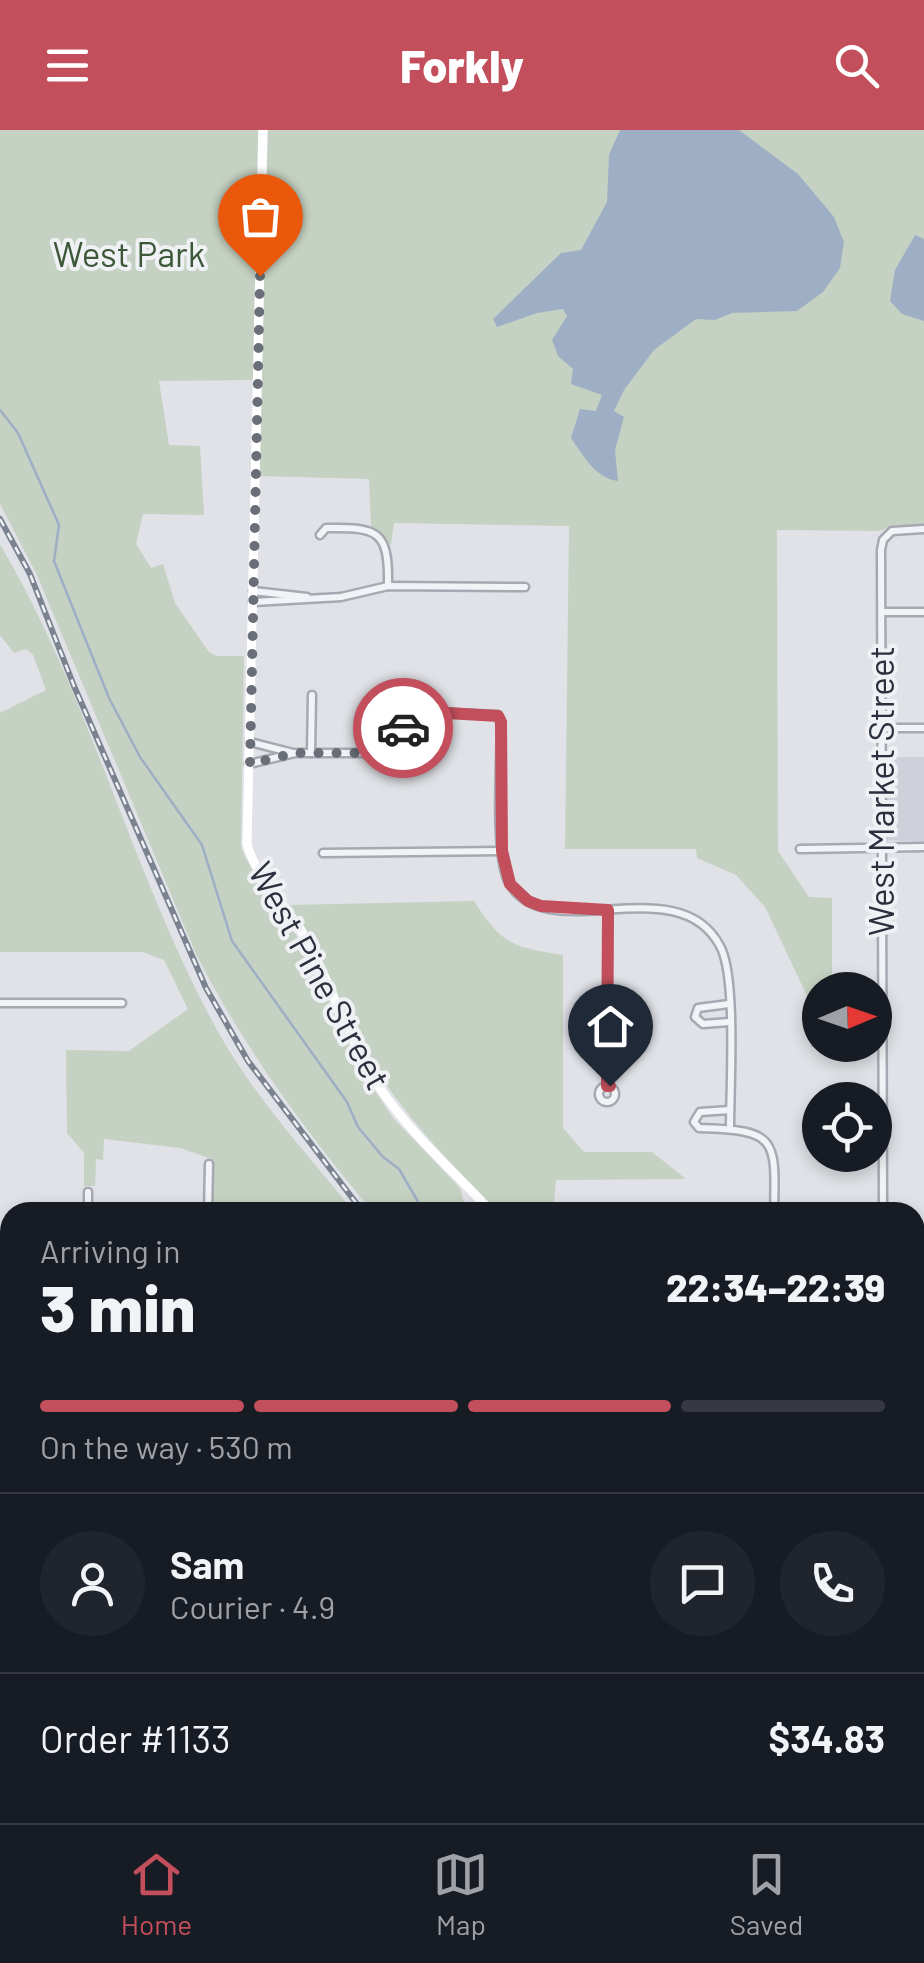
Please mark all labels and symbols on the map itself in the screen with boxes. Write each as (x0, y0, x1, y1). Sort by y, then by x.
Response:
pin (218, 174, 303, 277)
park label: West Park (53, 232, 205, 274)
street label: West Market Street (859, 646, 901, 936)
courier (353, 678, 453, 778)
street label: West Pine Street (241, 854, 401, 1096)
north arrow (802, 972, 892, 1062)
pin (568, 984, 653, 1087)

